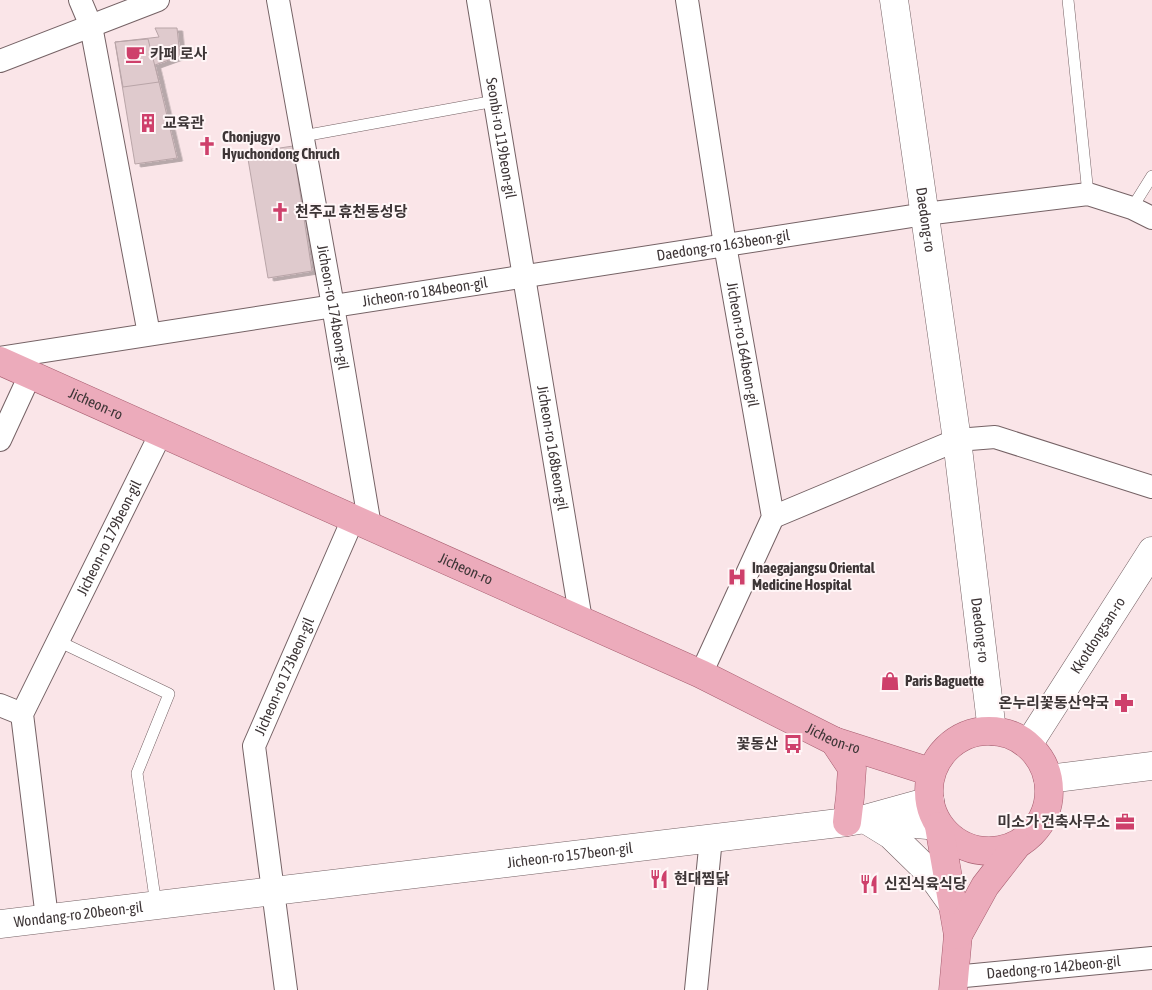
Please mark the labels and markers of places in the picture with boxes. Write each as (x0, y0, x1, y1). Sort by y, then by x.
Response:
cafe icon: 카페 로사 (124, 43, 146, 65)
place label: 카페 로사 (150, 45, 207, 62)
building icon: 교육관 (137, 112, 159, 134)
place label: 교육관 (163, 114, 205, 131)
place label: Chonjugyo Hyuchondong Chruch (222, 128, 340, 162)
church icon: Chonjugyo Hyuchondong Chruch (196, 135, 218, 157)
church icon: 천주교 휴천동성당 (269, 201, 291, 223)
place label: 천주교 휴천동성당 (295, 203, 408, 220)
place label: Inaegajangsu Oriental Medicine Hospital (752, 559, 876, 593)
hospital icon: Inaegajangsu Oriental Medicine Hospital (726, 566, 748, 588)
shop icon: Paris Baguette (879, 670, 901, 692)
place label: Paris Baguette (905, 672, 984, 689)
pharmacy icon: 온누리꽃동산약국 (1113, 692, 1135, 714)
place label: 온누리꽃동산약국 (999, 694, 1109, 711)
bus stop icon: 꽃동산 (782, 733, 804, 755)
place label: 꽃동산 (737, 735, 778, 752)
office icon: 미소가 건축사무소 (1114, 811, 1136, 833)
place label: 미소가 건축사무소 (998, 813, 1110, 830)
restaurant icon: 현대찜닭 (648, 868, 670, 890)
place label: 현대찜닭 (674, 870, 729, 887)
restaurant icon: 신진식육식당 (858, 873, 880, 895)
place label: 신진식육식당 (884, 875, 967, 892)

